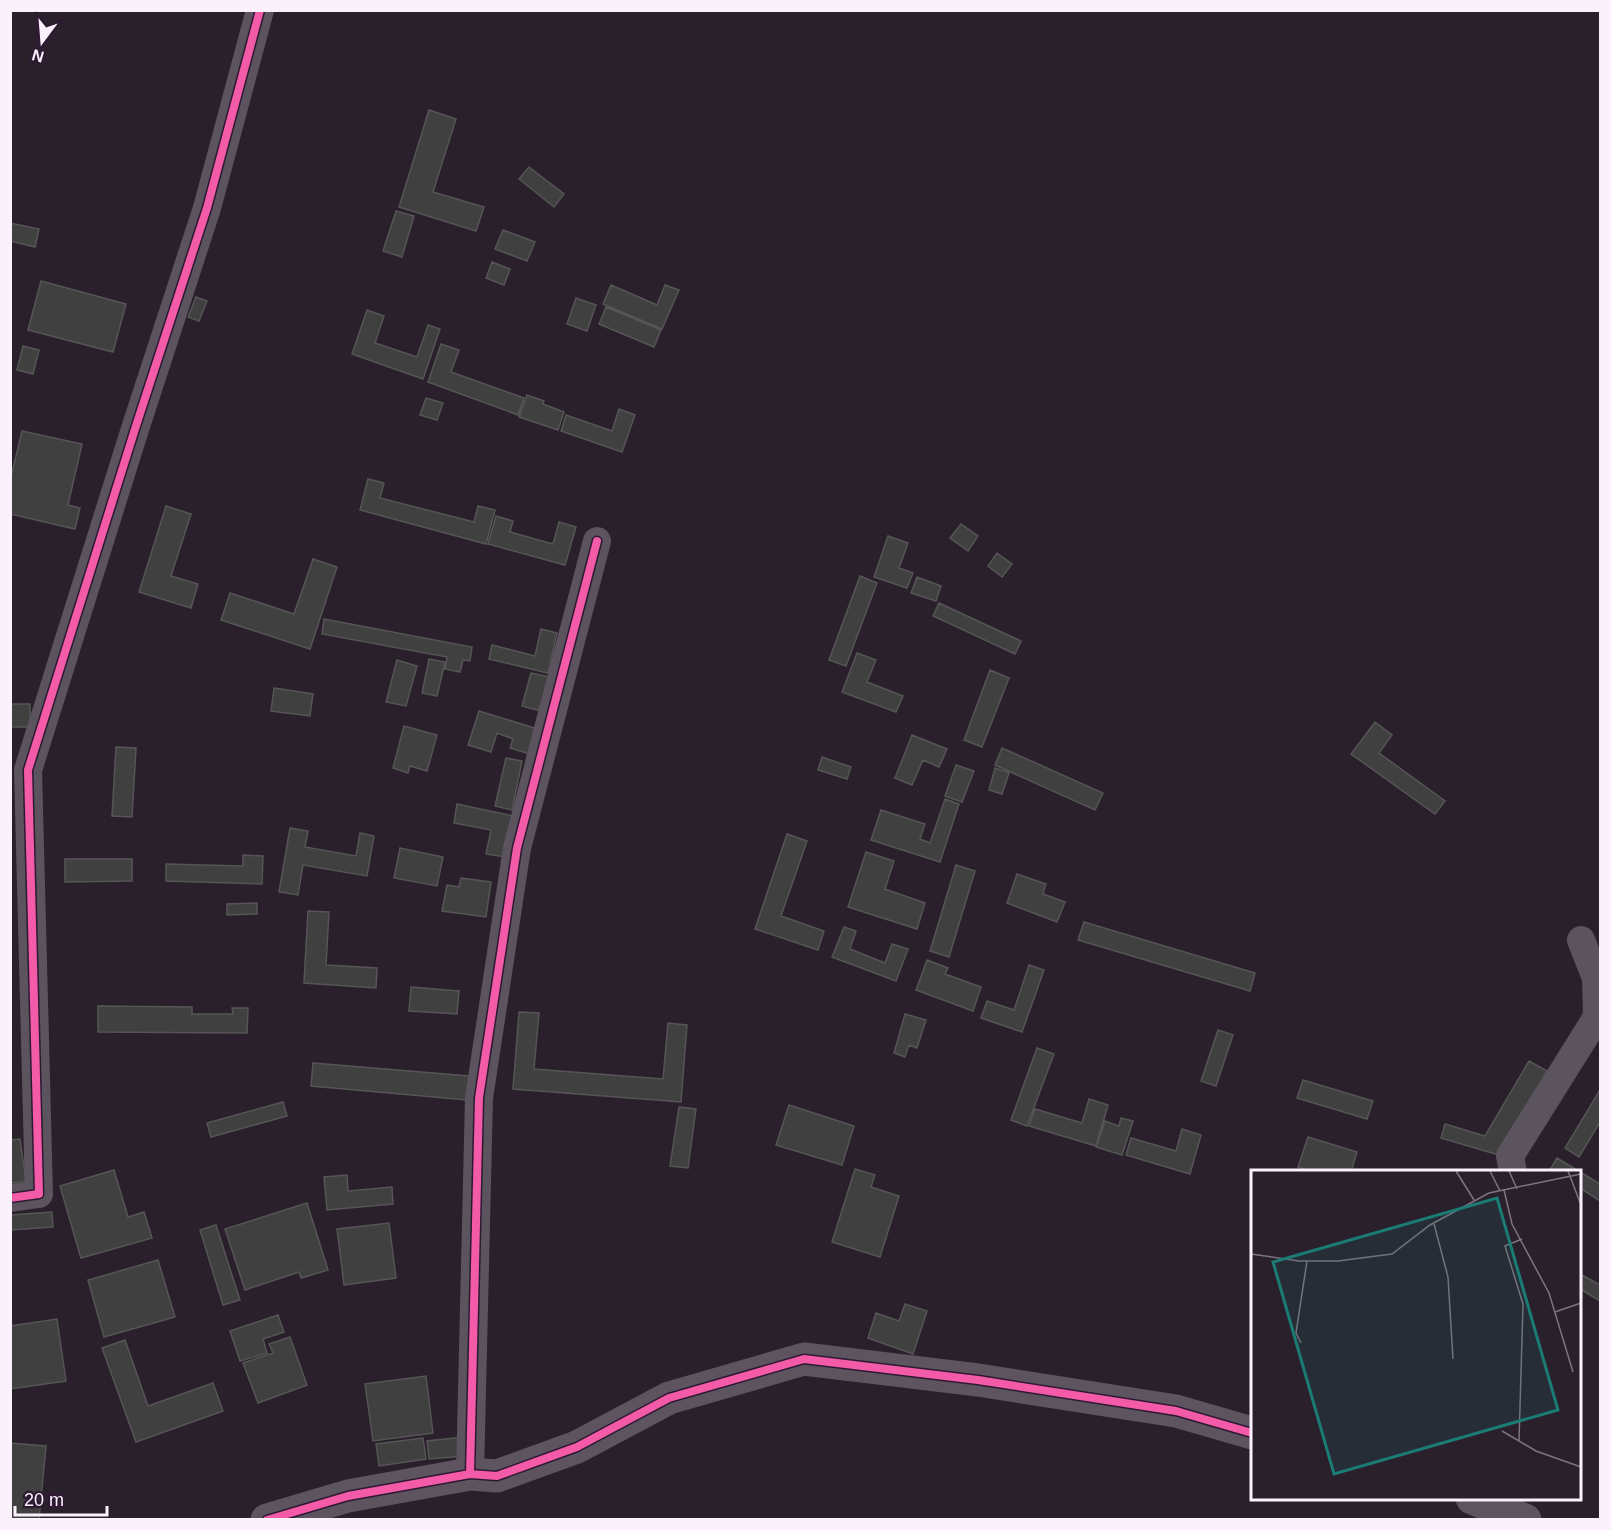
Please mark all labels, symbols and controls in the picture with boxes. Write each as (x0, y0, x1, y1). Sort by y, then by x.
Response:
north arrow (12, 12, 72, 72)
text: N (30, 46, 46, 66)
inset map (1251, 1170, 1581, 1500)
scale bar (15, 1479, 106, 1517)
text: 20 m (24, 1490, 64, 1510)

